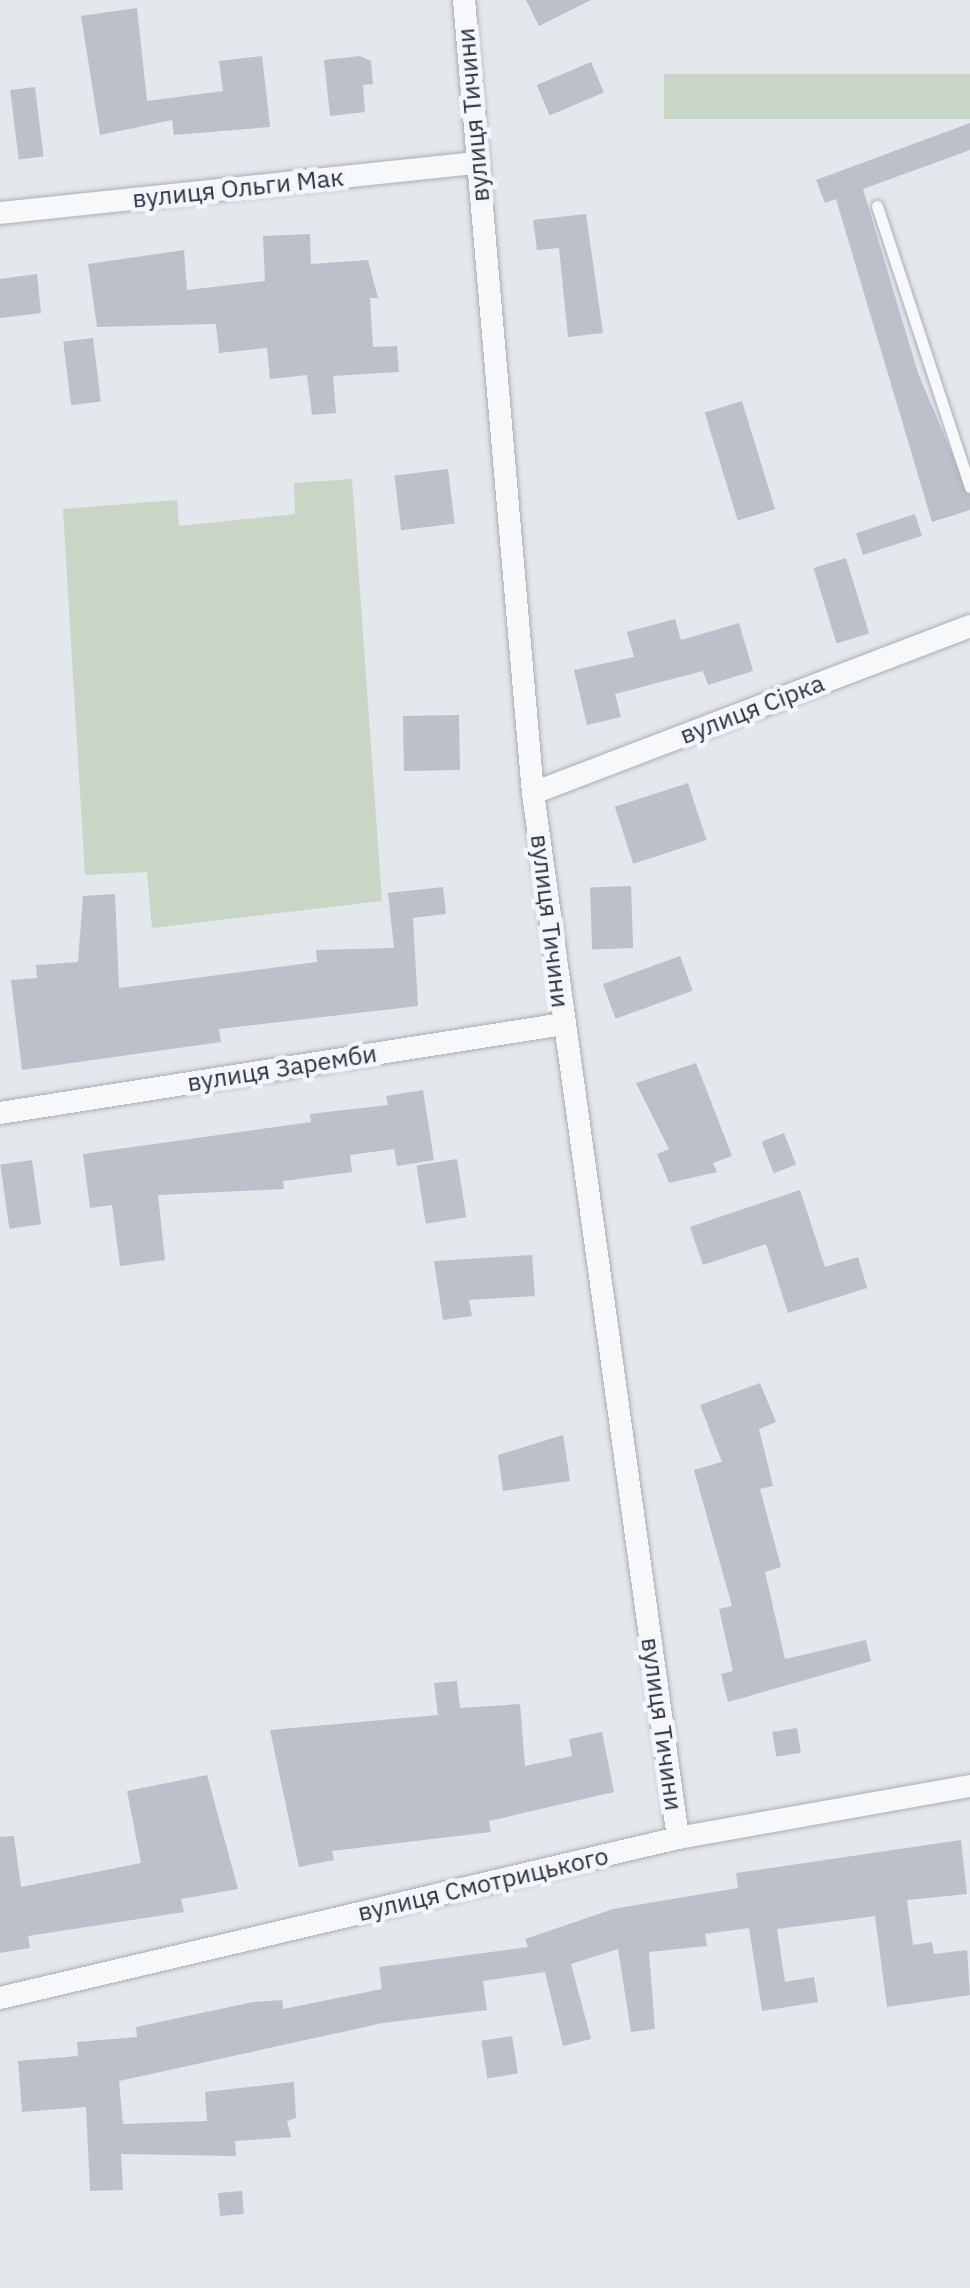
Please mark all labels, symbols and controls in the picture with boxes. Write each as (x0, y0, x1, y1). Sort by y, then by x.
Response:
street label: вулиця Тичини (450, 27, 496, 203)
street label: вулиця Ольги Мак (131, 162, 345, 214)
street label: вулиця Сірка (676, 668, 828, 750)
street label: вулиця Тичини (524, 833, 576, 1009)
street label: вулиця Заремби (185, 1038, 379, 1098)
street label: вулиця Тичини (635, 1636, 689, 1812)
street label: вулиця Смотрицького (355, 1841, 611, 1927)

